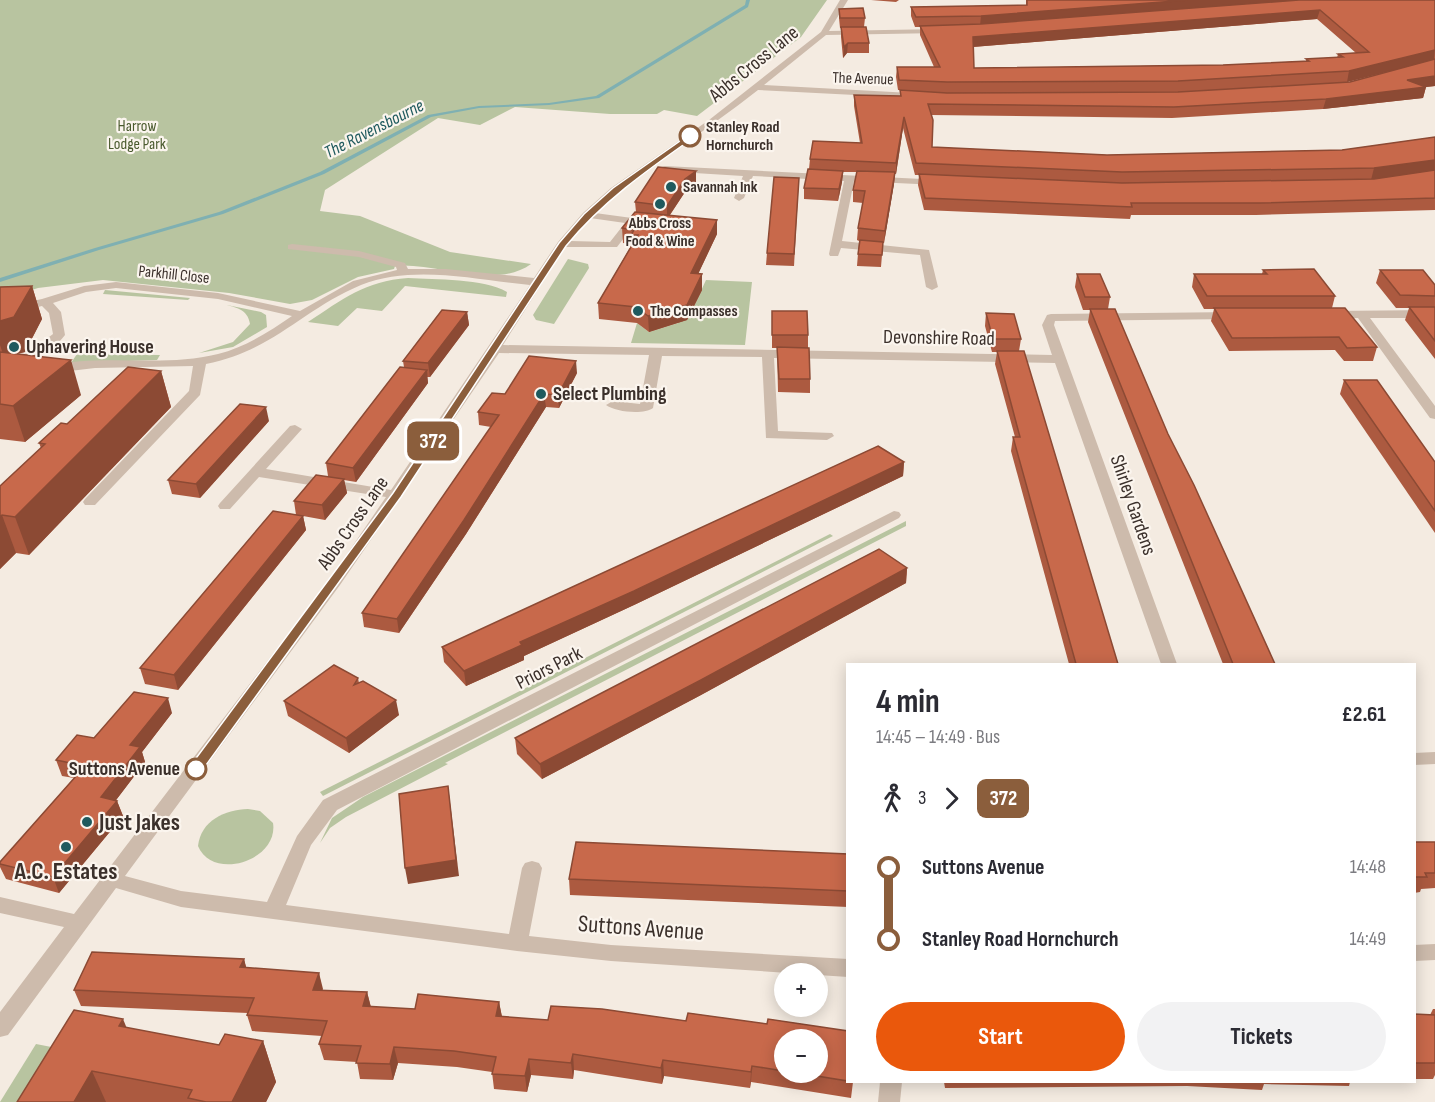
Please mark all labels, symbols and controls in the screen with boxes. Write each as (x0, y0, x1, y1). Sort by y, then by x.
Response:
street label: Abbs Cross Lane (704, 21, 804, 108)
street label: The Avenue (832, 68, 894, 90)
water label: The Ravensbourne (321, 95, 427, 163)
park label: Harrow Lodge Park (108, 117, 166, 154)
place label: Stanley Road Hornchurch (706, 118, 779, 155)
marker: Stanley Road Hornchurch (679, 125, 701, 147)
place label: Savannah Ink (683, 178, 758, 197)
marker: Savannah Ink (664, 180, 678, 194)
marker: Abbs Cross Food & Wine (653, 197, 667, 211)
place label: Abbs Cross Food & Wine (625, 214, 695, 251)
street label: Parkhill Close (138, 262, 210, 288)
place label: The Compasses (650, 302, 738, 321)
marker: The Compasses (631, 304, 645, 318)
street label: Devonshire Road (883, 325, 995, 351)
place label: Uphavering House (26, 335, 154, 359)
marker: Uphavering House (7, 340, 21, 354)
place label: Select Plumbing (553, 382, 667, 406)
marker: Select Plumbing (534, 387, 548, 401)
line badge: 372 (398, 422, 468, 460)
text: 372 (419, 429, 447, 454)
street label: Shirley Gardens (1105, 452, 1161, 558)
street label: Abbs Cross Lane (312, 472, 394, 575)
street label: Priors Park (512, 641, 587, 695)
text: 4 min (876, 682, 940, 722)
text: £2.61 (1342, 701, 1386, 728)
text: 14:45 – 14:49 · Bus (876, 725, 1000, 749)
place label: Suttons Avenue (69, 757, 180, 781)
marker: Suttons Avenue (185, 758, 207, 780)
icon: walk (876, 782, 909, 815)
icon: forward (935, 782, 968, 815)
text: 3 (918, 786, 926, 810)
text: 372 (989, 786, 1017, 811)
place label: Just Jakes (98, 808, 180, 837)
marker: Just Jakes (80, 815, 94, 829)
marker: A.C. Estates (59, 840, 73, 854)
text: Suttons Avenue (922, 854, 1044, 881)
text: 14:48 (1350, 855, 1386, 879)
place label: A.C. Estates (14, 857, 117, 886)
street label: Suttons Avenue (577, 909, 705, 947)
text: Stanley Road Hornchurch (922, 926, 1119, 953)
text: 14:49 (1350, 927, 1386, 951)
map controls (774, 963, 828, 1083)
button: + (774, 963, 828, 1017)
button: Start (876, 1002, 1125, 1071)
button: Tickets (1137, 1002, 1386, 1071)
button: − (774, 1029, 828, 1083)

